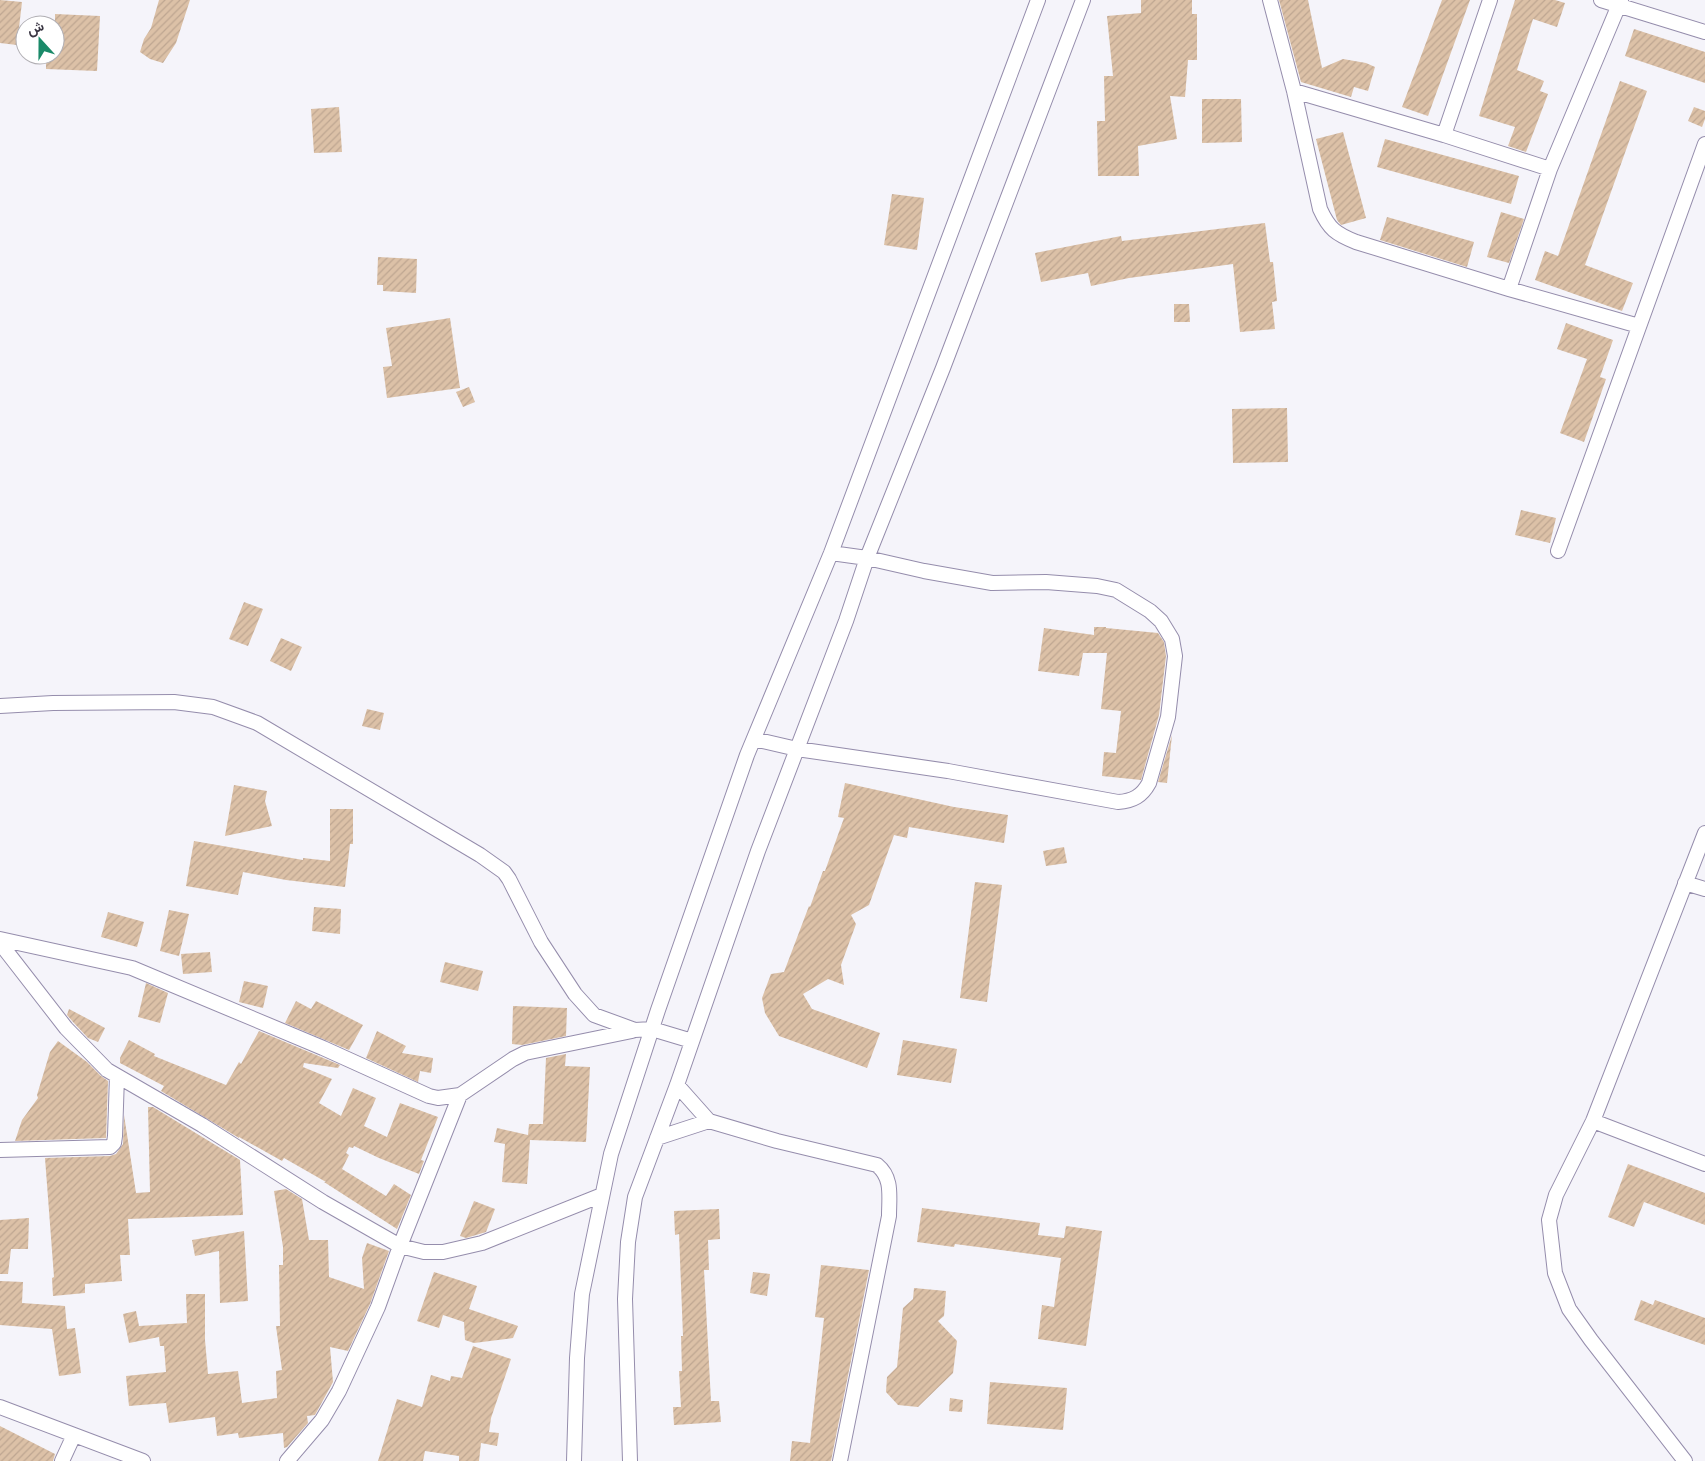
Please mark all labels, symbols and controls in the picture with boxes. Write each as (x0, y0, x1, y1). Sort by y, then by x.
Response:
north arrow (15, 15, 65, 65)
text: ش (24, 15, 47, 39)

